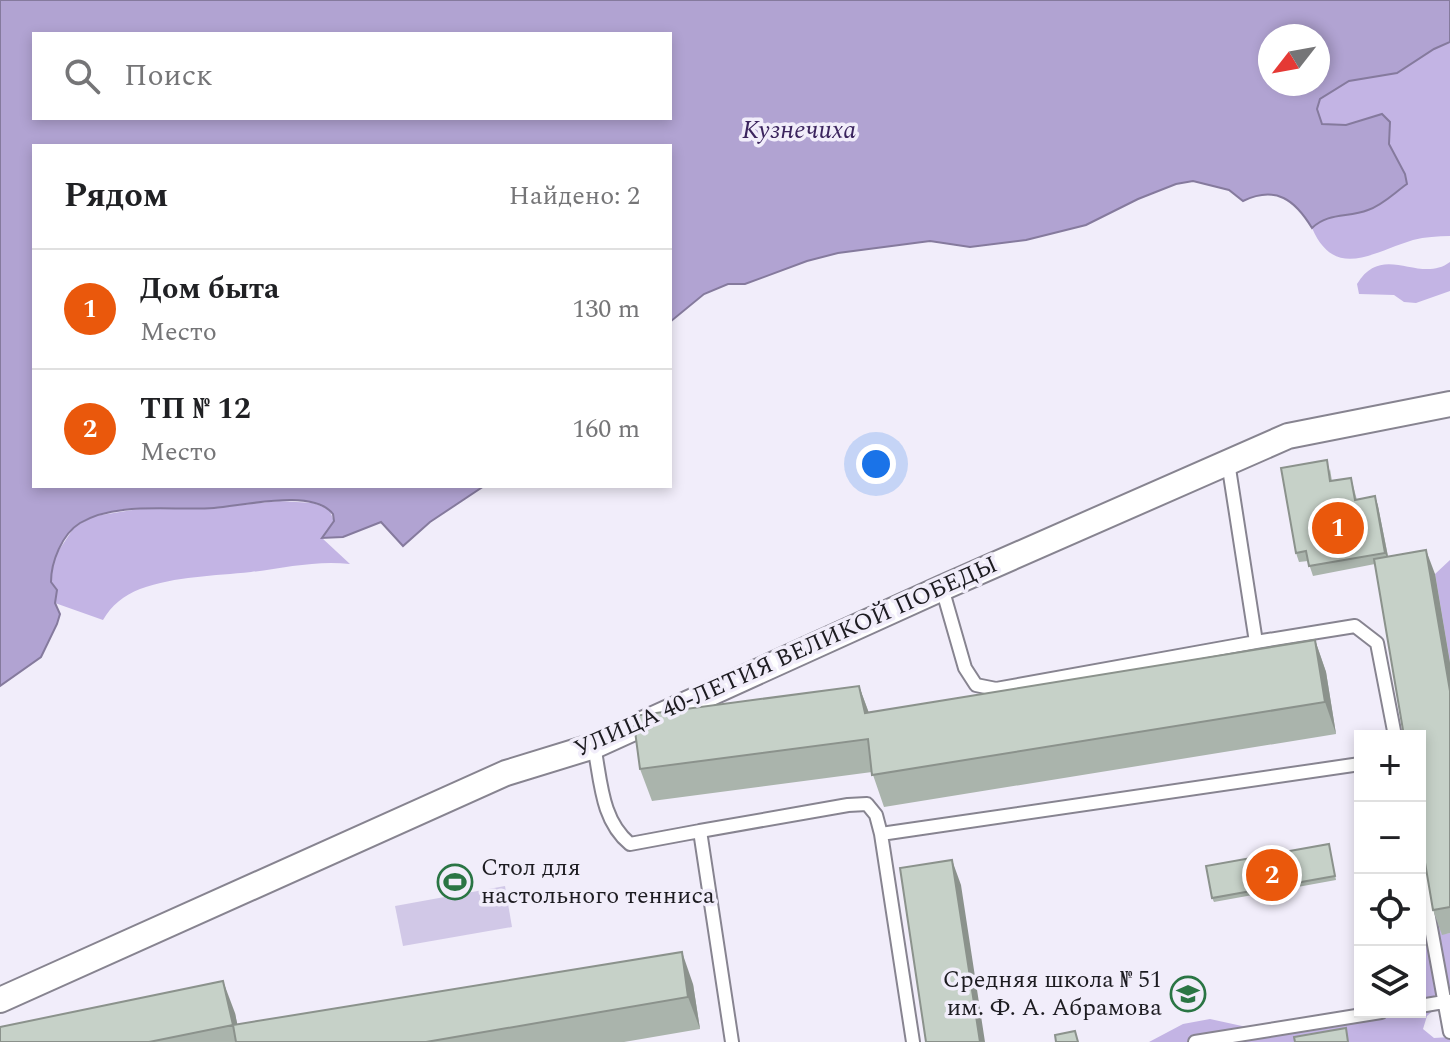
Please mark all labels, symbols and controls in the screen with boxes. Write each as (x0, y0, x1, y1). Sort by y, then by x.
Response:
north arrow (1258, 24, 1330, 96)
search box (32, 32, 672, 120)
text: Поиск (124, 53, 213, 99)
icon: search (60, 54, 104, 98)
water label: Кузнечиха (742, 110, 856, 150)
text: Рядом (64, 170, 168, 222)
text: Найдено: 2 (509, 176, 640, 216)
text: Дом быта (140, 266, 279, 312)
text: 1 (83, 289, 97, 329)
text: 130 m (572, 289, 640, 329)
text: Место (140, 312, 217, 352)
text: ТП № 12 (140, 386, 251, 432)
text: 2 (83, 409, 97, 449)
text: 160 m (572, 409, 640, 449)
text: Место (140, 432, 217, 472)
your location (856, 444, 896, 484)
pin: 1 (1312, 498, 1364, 558)
street label: УЛИЦА 40-ЛЕТИЯ ВЕЛИКОЙ ПОБЕДЫ (568, 547, 1004, 767)
map controls (1354, 730, 1426, 1018)
button: + (1354, 730, 1426, 802)
button: − (1354, 802, 1426, 874)
pin: 2 (1246, 845, 1298, 905)
place label: Стол для настольного тенниса (481, 850, 715, 914)
sports icon: Стол для настольного тенниса (436, 863, 474, 901)
button: locate (1354, 874, 1426, 946)
button: layers (1354, 946, 1426, 1018)
place label: Средняя школа № 51 им. Ф. А. Абрамова (943, 962, 1162, 1026)
school or university icon: Средняя школа № 51 им. Ф. А. Абрамова (1169, 975, 1207, 1013)

